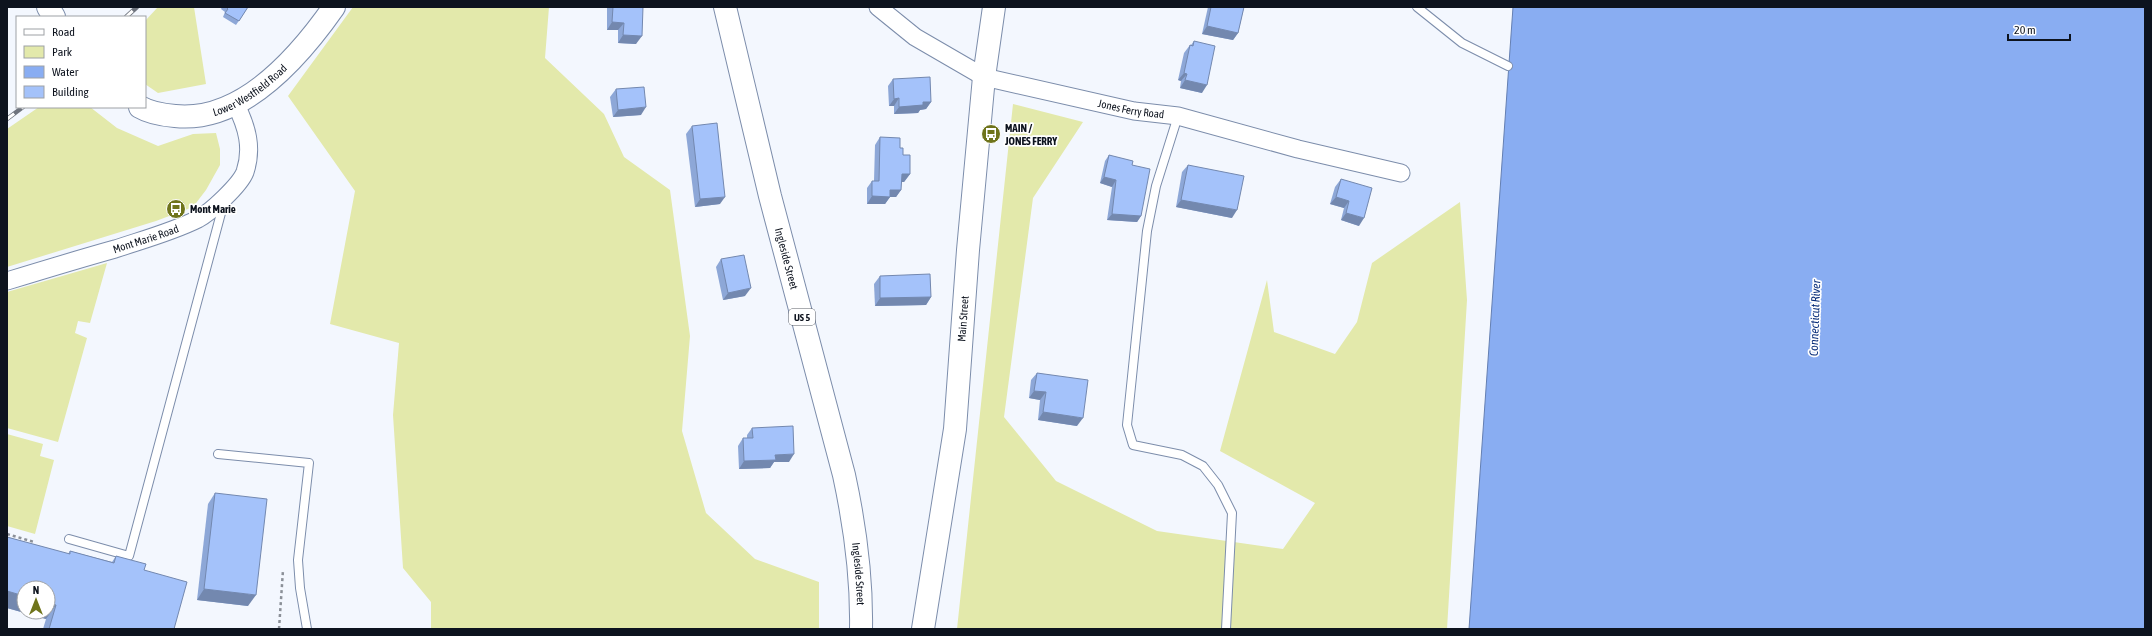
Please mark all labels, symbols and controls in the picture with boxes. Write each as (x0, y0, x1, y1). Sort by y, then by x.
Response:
legend (16, 16, 146, 108)
scale bar (2008, 16, 2070, 42)
text: 20 m (2014, 23, 2036, 37)
text: Road (52, 25, 75, 39)
text: Park (52, 45, 73, 59)
street label: Lower Westfield Road (211, 62, 289, 118)
text: Water (52, 65, 79, 79)
text: Building (52, 85, 90, 99)
street label: Jones Ferry Road (1097, 97, 1165, 120)
place label: MAIN / JONES FERRY (1004, 122, 1057, 147)
bus stop icon: MAIN / JONES FERRY (980, 123, 1002, 145)
bus stop icon: Mont Marie (165, 198, 187, 220)
place label: Mont Marie (190, 203, 236, 215)
street label: Mont Marie Road (111, 222, 180, 255)
street label: Ingleside Street (773, 227, 800, 291)
water label: Connecticut River (1807, 279, 1823, 356)
street label: Main Street (955, 295, 971, 342)
road number: US 5 (789, 309, 815, 325)
street label: Ingleside Street (850, 542, 867, 605)
north arrow (16, 580, 56, 620)
text: N (33, 584, 39, 596)

